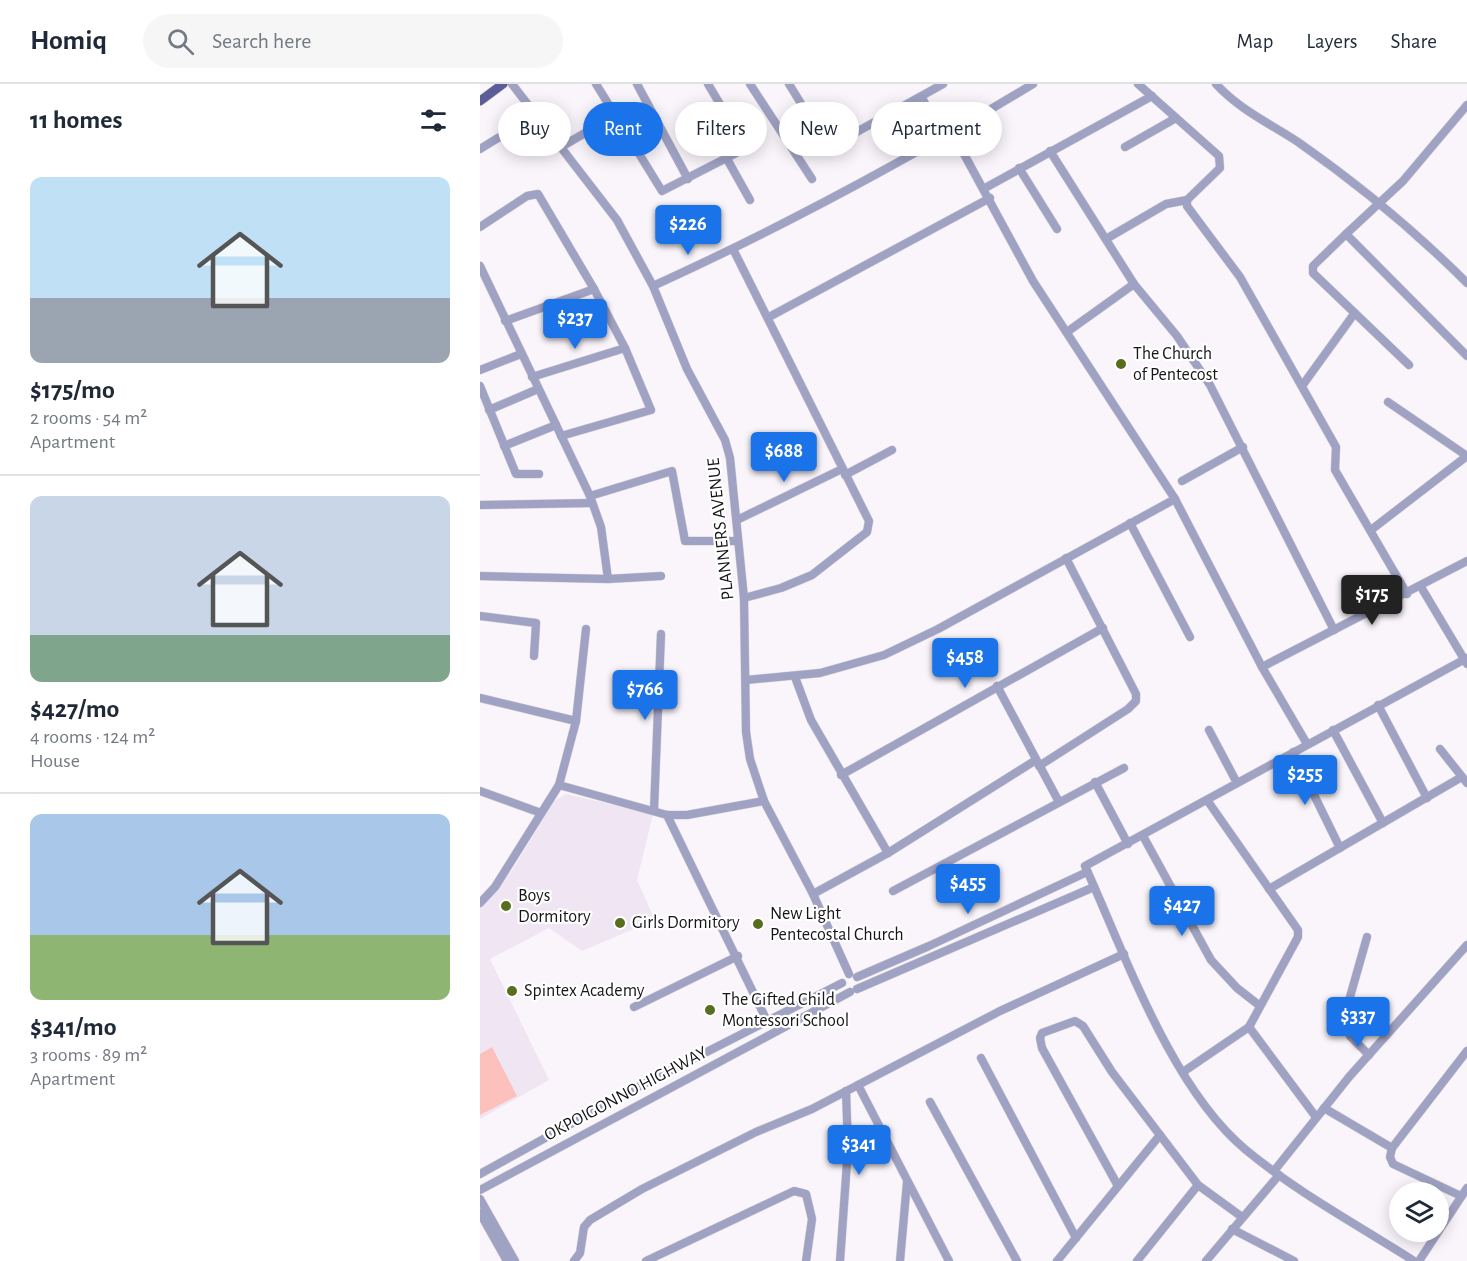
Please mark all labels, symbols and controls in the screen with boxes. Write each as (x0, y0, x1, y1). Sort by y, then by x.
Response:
search box (143, 14, 563, 68)
icon: search (164, 25, 197, 58)
text: Homiq (30, 27, 107, 55)
text: Search here (212, 30, 312, 52)
text: Map (1237, 31, 1273, 52)
text: Layers (1306, 31, 1357, 52)
text: Share (1390, 31, 1437, 52)
chip: Buy (498, 102, 571, 156)
chip: Rent (583, 102, 663, 156)
chip: Filters (675, 102, 767, 156)
chip: New (779, 102, 859, 156)
chip: Apartment (871, 102, 1002, 156)
icon: filters (417, 104, 450, 137)
text: 11 homes (30, 107, 122, 133)
pin: $226 (652, 205, 724, 256)
text: $226 (669, 214, 707, 234)
icon: home (186, 216, 294, 324)
pin: $237 (539, 299, 611, 350)
text: $237 (557, 308, 593, 328)
place label: The Church of Pentecost (1133, 345, 1218, 384)
marker: The Church of Pentecost (1114, 357, 1128, 371)
text: $175/mo (30, 377, 115, 403)
text: 2 rooms · 54 m² (30, 408, 147, 428)
text: Apartment (30, 432, 115, 452)
pin: $688 (748, 432, 820, 483)
text: $688 (765, 441, 803, 461)
street label: PLANNERS AVENUE (705, 457, 737, 601)
icon: home (186, 535, 294, 643)
pin: $175 (1336, 575, 1408, 626)
text: $175 (1355, 584, 1389, 604)
pin: $458 (929, 638, 1001, 689)
text: $458 (946, 647, 984, 667)
pin: $766 (609, 670, 681, 721)
text: $766 (627, 679, 663, 699)
text: $427/mo (30, 696, 119, 722)
text: 4 rooms · 124 m² (30, 727, 155, 747)
text: House (30, 751, 80, 771)
pin: $255 (1269, 755, 1341, 806)
text: $255 (1287, 764, 1323, 784)
icon: home (186, 853, 294, 961)
pin: $455 (932, 864, 1004, 915)
text: $455 (950, 873, 986, 893)
pin: $427 (1146, 886, 1218, 937)
place label: Boys Dormitory (518, 887, 591, 926)
text: $427 (1163, 895, 1201, 915)
marker: Boys Dormitory (499, 899, 513, 913)
place label: New Light Pentecostal Church (770, 905, 904, 944)
place label: Girls Dormitory (632, 914, 740, 932)
marker: Girls Dormitory (613, 916, 627, 930)
marker: New Light Pentecostal Church (751, 917, 765, 931)
place label: Spintex Academy (524, 982, 645, 1000)
marker: Spintex Academy (505, 984, 519, 998)
place label: The Gifted Child Montessori School (722, 991, 849, 1030)
pin: $337 (1322, 997, 1394, 1048)
marker: The Gifted Child Montessori School (703, 1003, 717, 1017)
text: $337 (1341, 1006, 1375, 1026)
text: $341/mo (30, 1014, 117, 1040)
street label: OKPOIGONNO HIGHWAY (541, 1043, 711, 1145)
text: 3 rooms · 89 m² (30, 1045, 147, 1065)
text: Apartment (30, 1069, 115, 1089)
pin: $341 (823, 1125, 895, 1176)
text: $341 (842, 1134, 876, 1154)
map controls (1389, 1182, 1449, 1242)
button: layers (1389, 1182, 1449, 1242)

